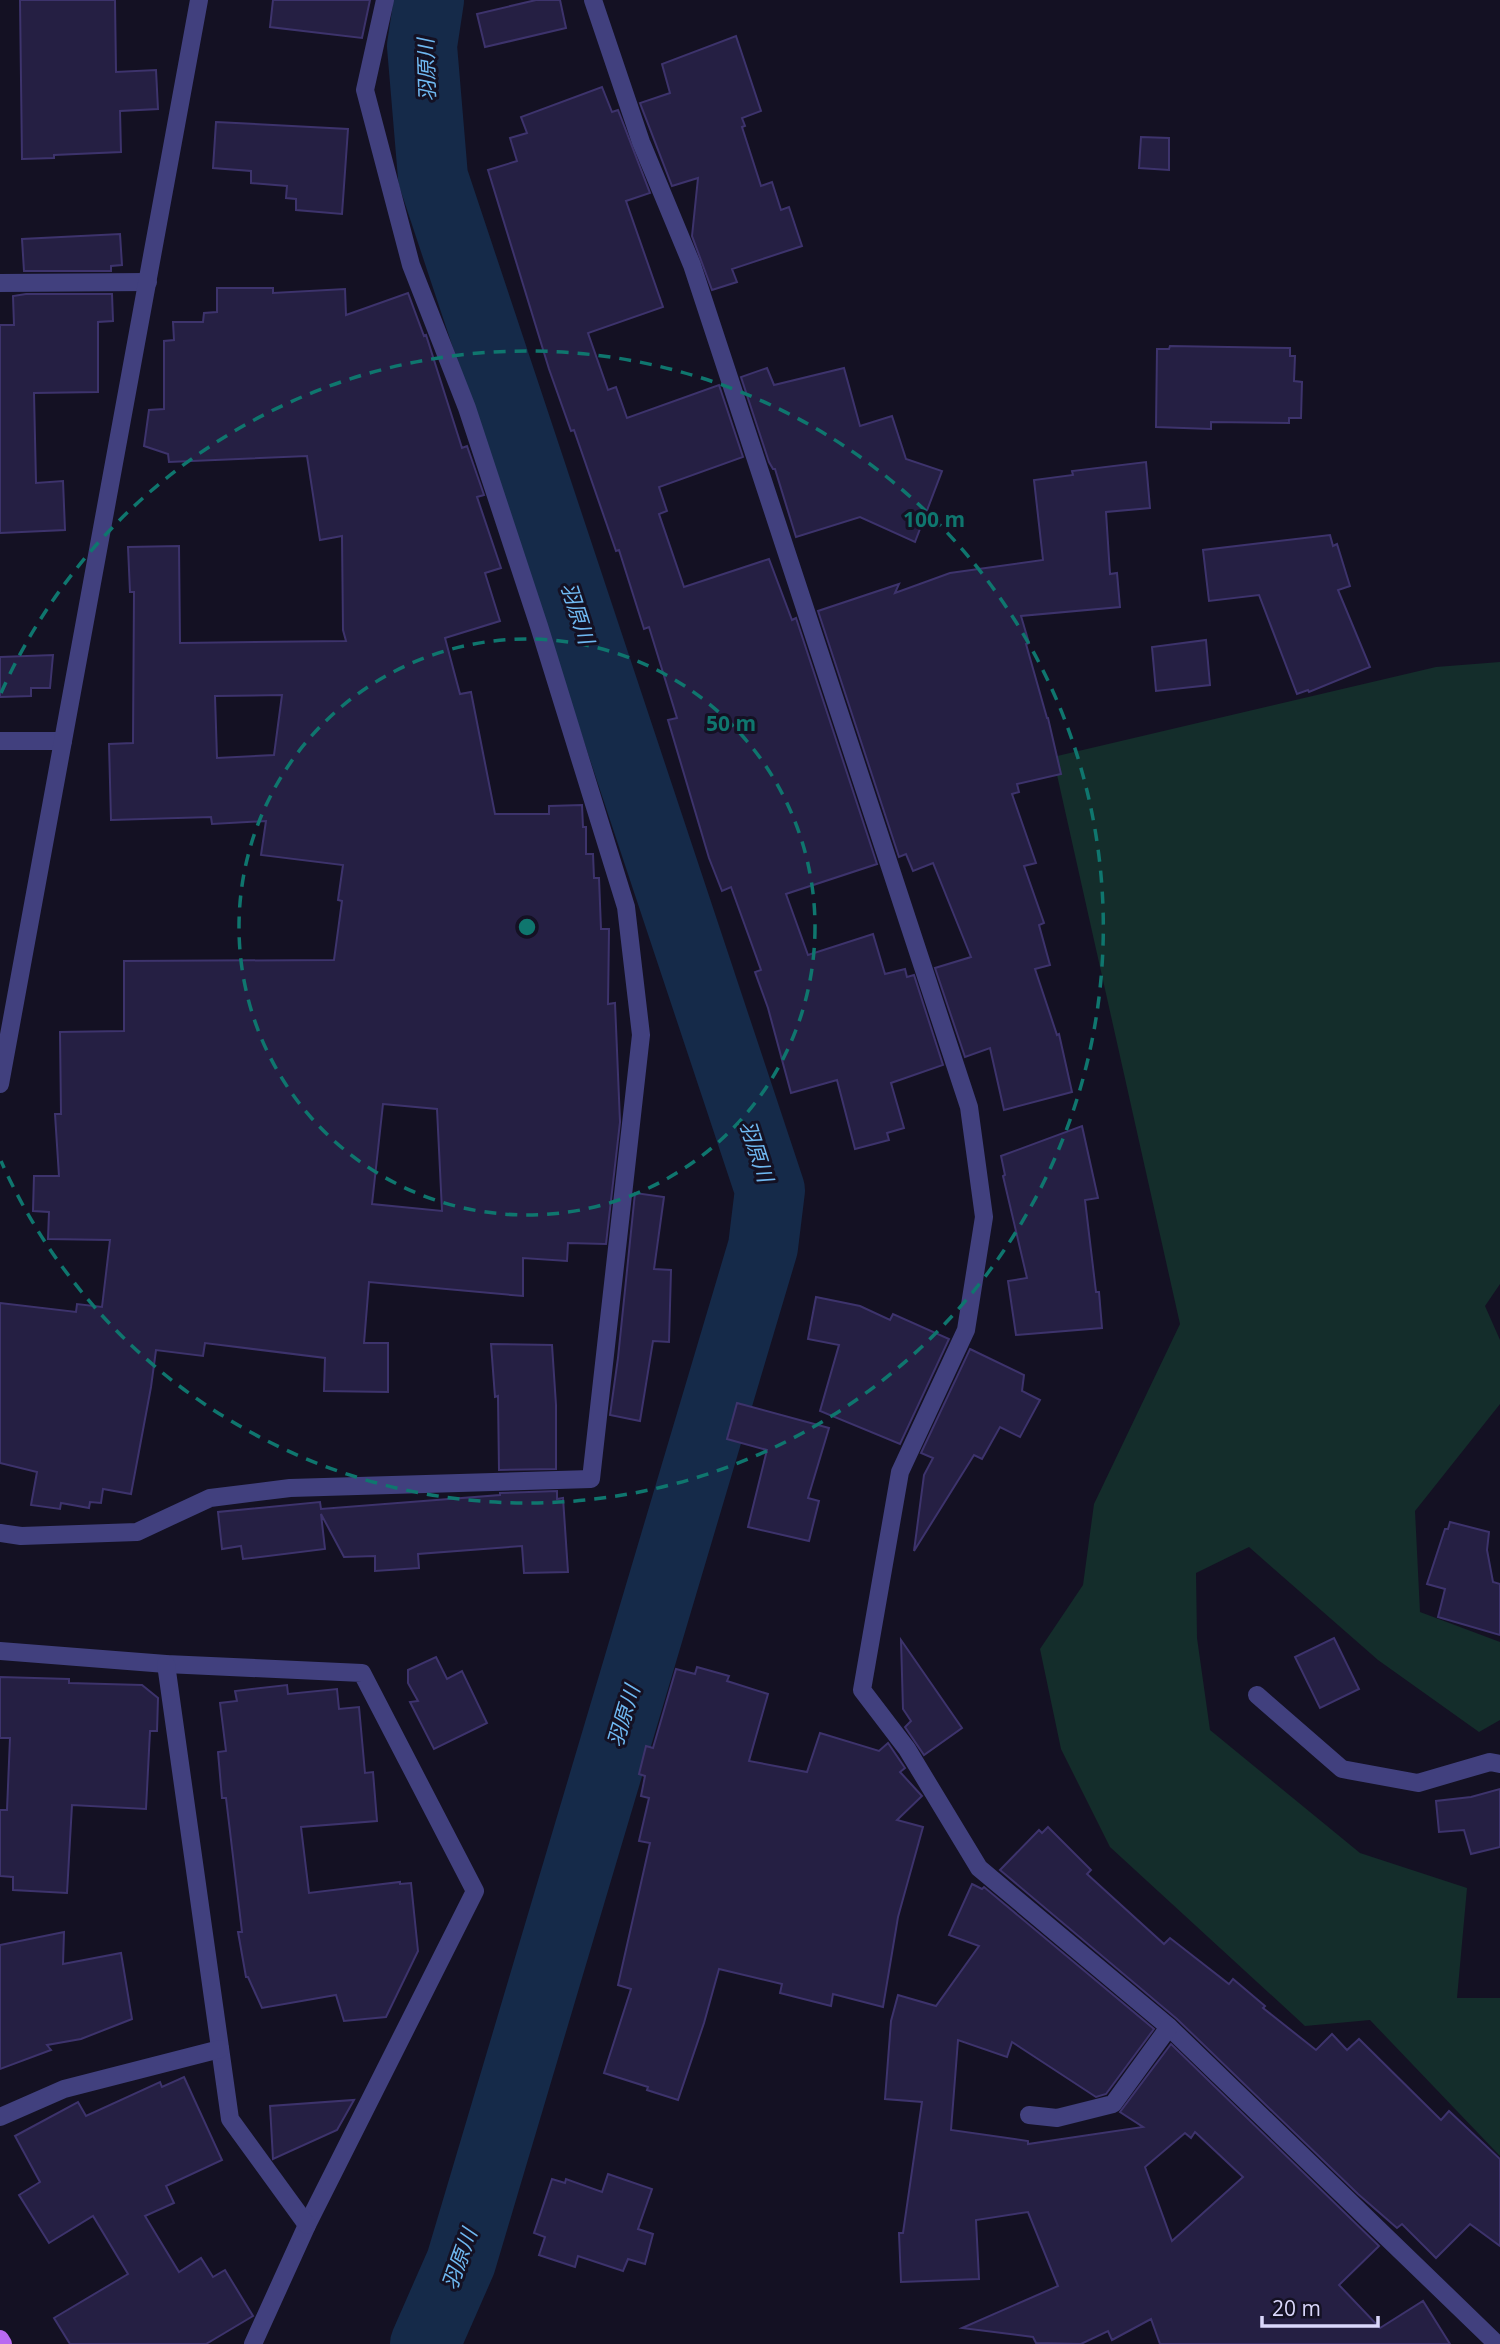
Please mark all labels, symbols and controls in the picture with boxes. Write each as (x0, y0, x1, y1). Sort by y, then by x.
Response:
water label: 羽原川 (411, 36, 441, 102)
text: 100 m (903, 505, 965, 533)
water label: 羽原川 (555, 579, 602, 649)
text: 50 m (706, 709, 756, 737)
centre of rings (515, 915, 539, 939)
water label: 羽原川 (734, 1117, 781, 1187)
water label: 羽原川 (600, 1680, 646, 1750)
water label: 羽原川 (435, 2223, 484, 2293)
scale bar (1262, 2284, 1378, 2328)
text: 20 m (1272, 2294, 1321, 2322)

